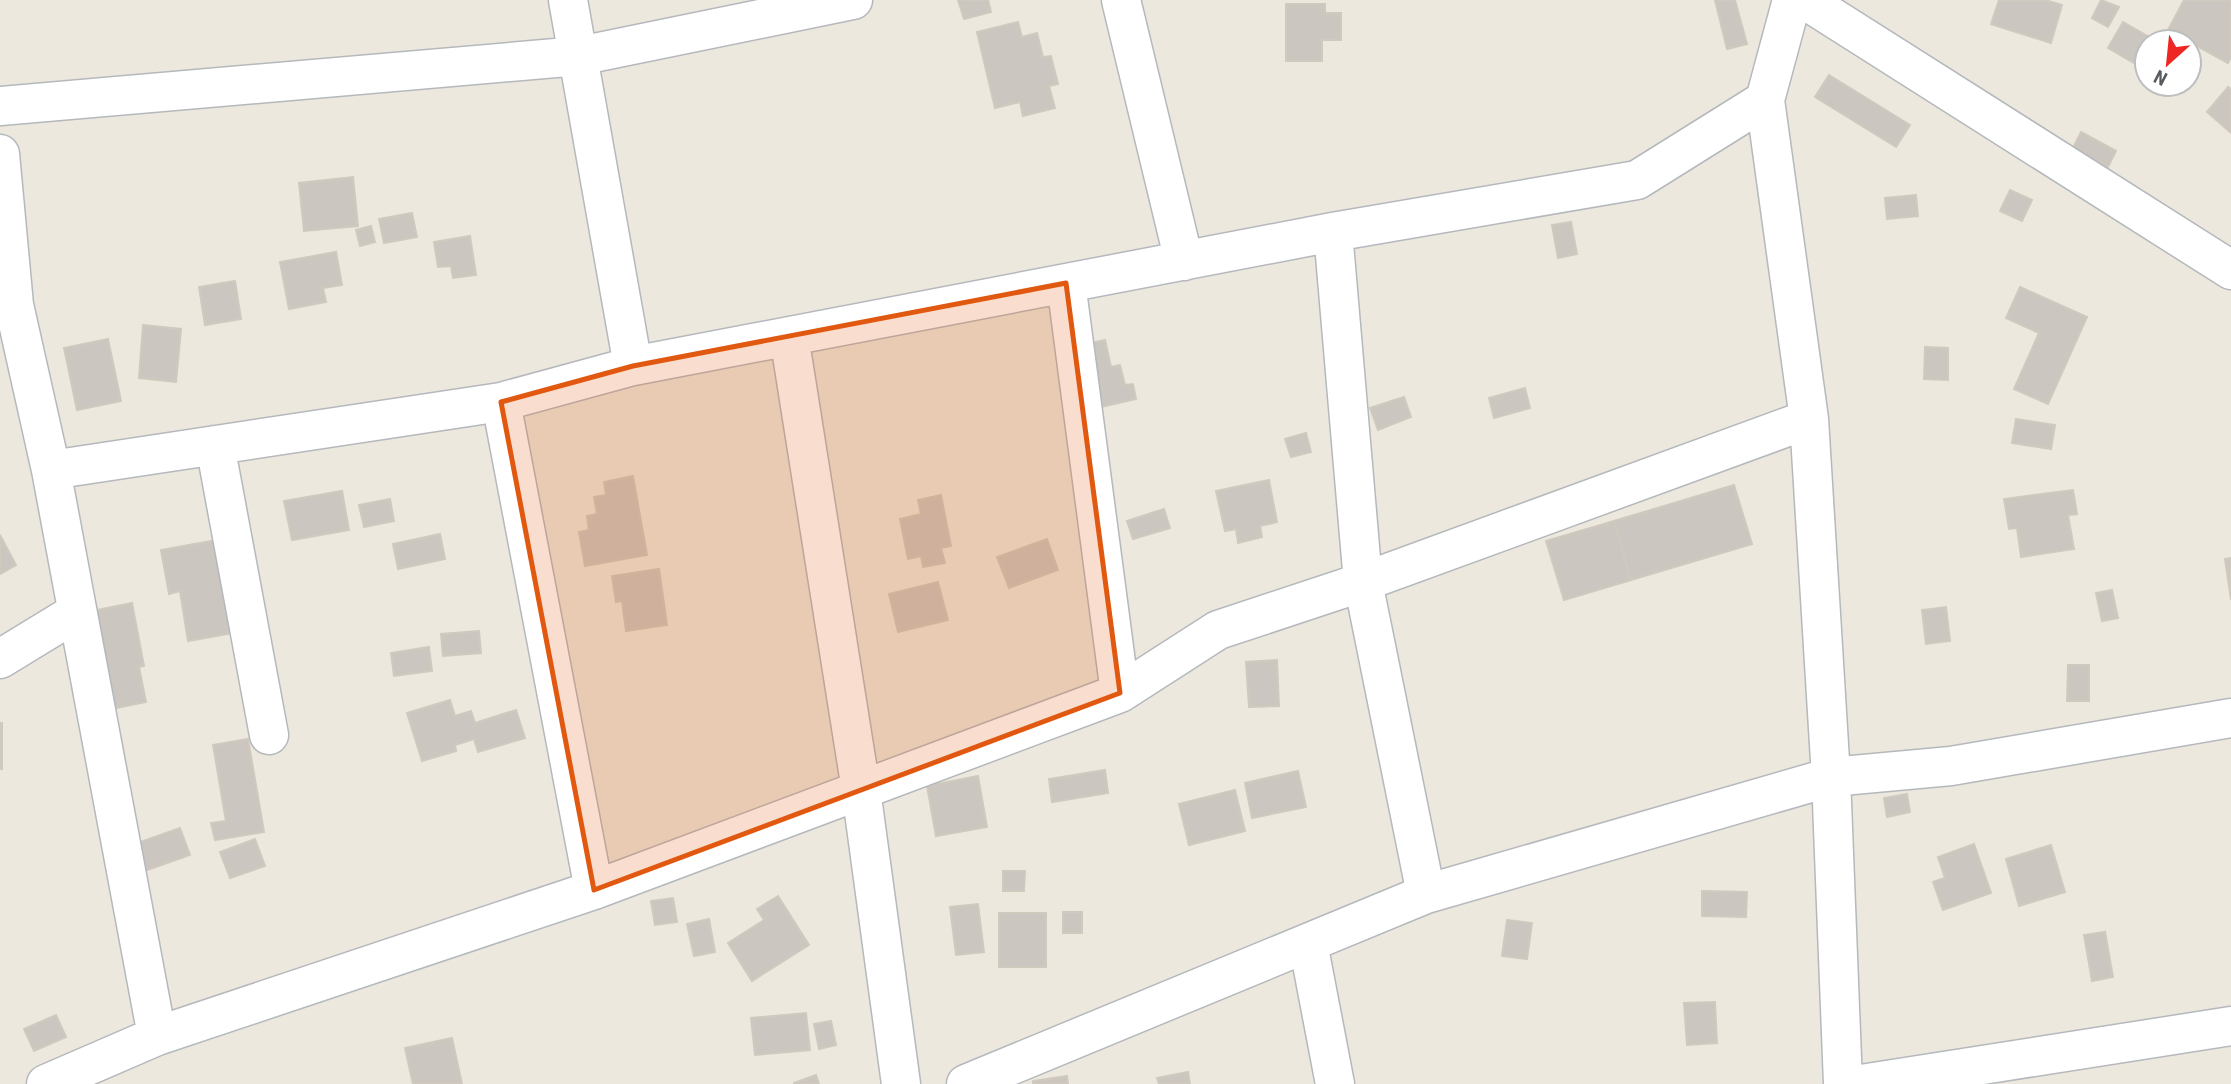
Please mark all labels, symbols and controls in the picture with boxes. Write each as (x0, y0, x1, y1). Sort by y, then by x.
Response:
north arrow (2133, 28, 2203, 98)
text: N (2150, 65, 2171, 91)

